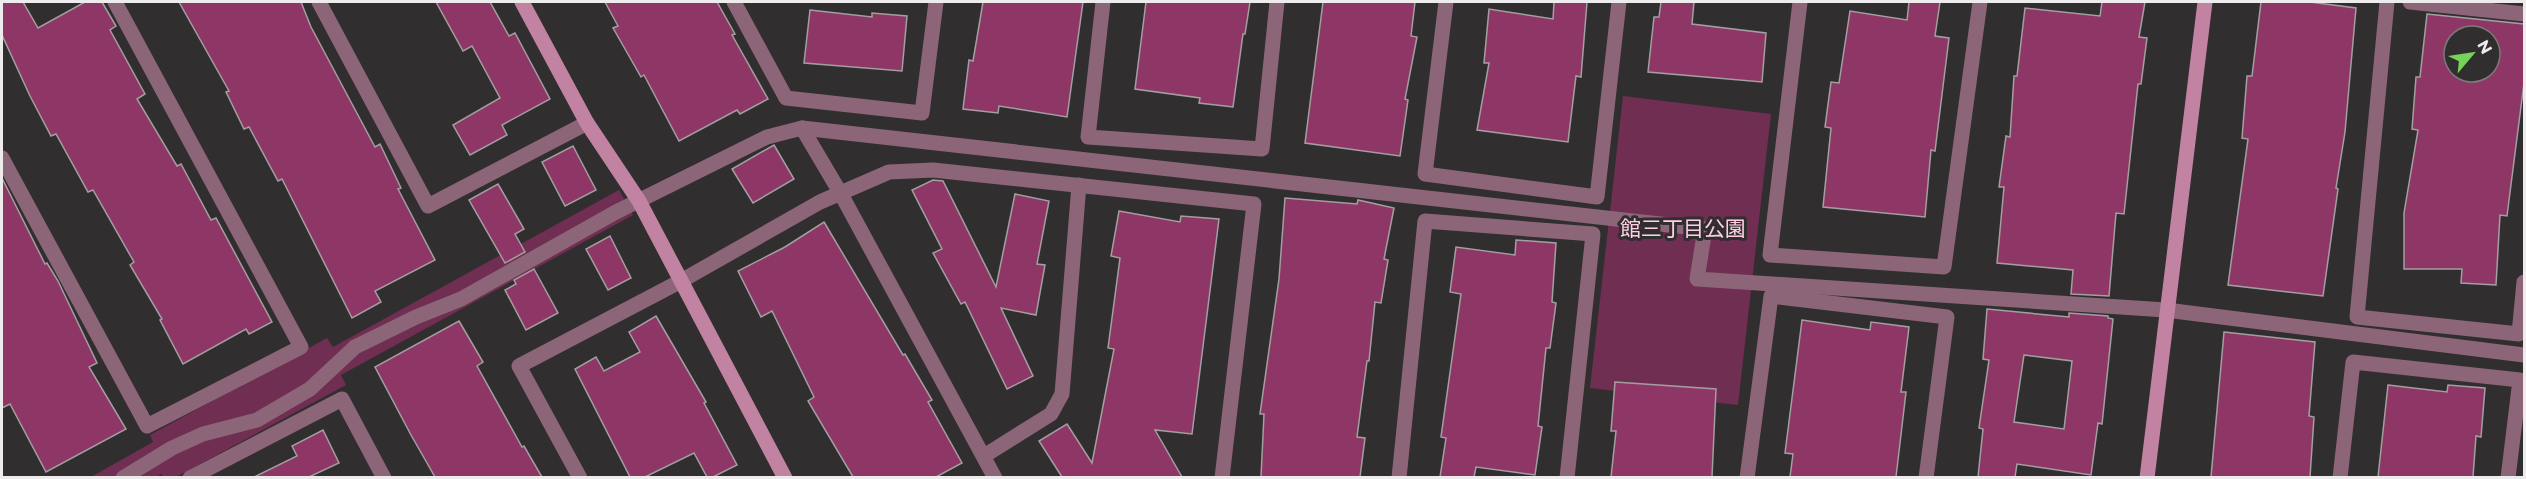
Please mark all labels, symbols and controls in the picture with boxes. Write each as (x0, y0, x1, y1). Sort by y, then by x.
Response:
north arrow (2442, 24, 2502, 84)
text: N (2473, 37, 2496, 57)
park label: 館三丁目公園 (1620, 216, 1746, 241)

